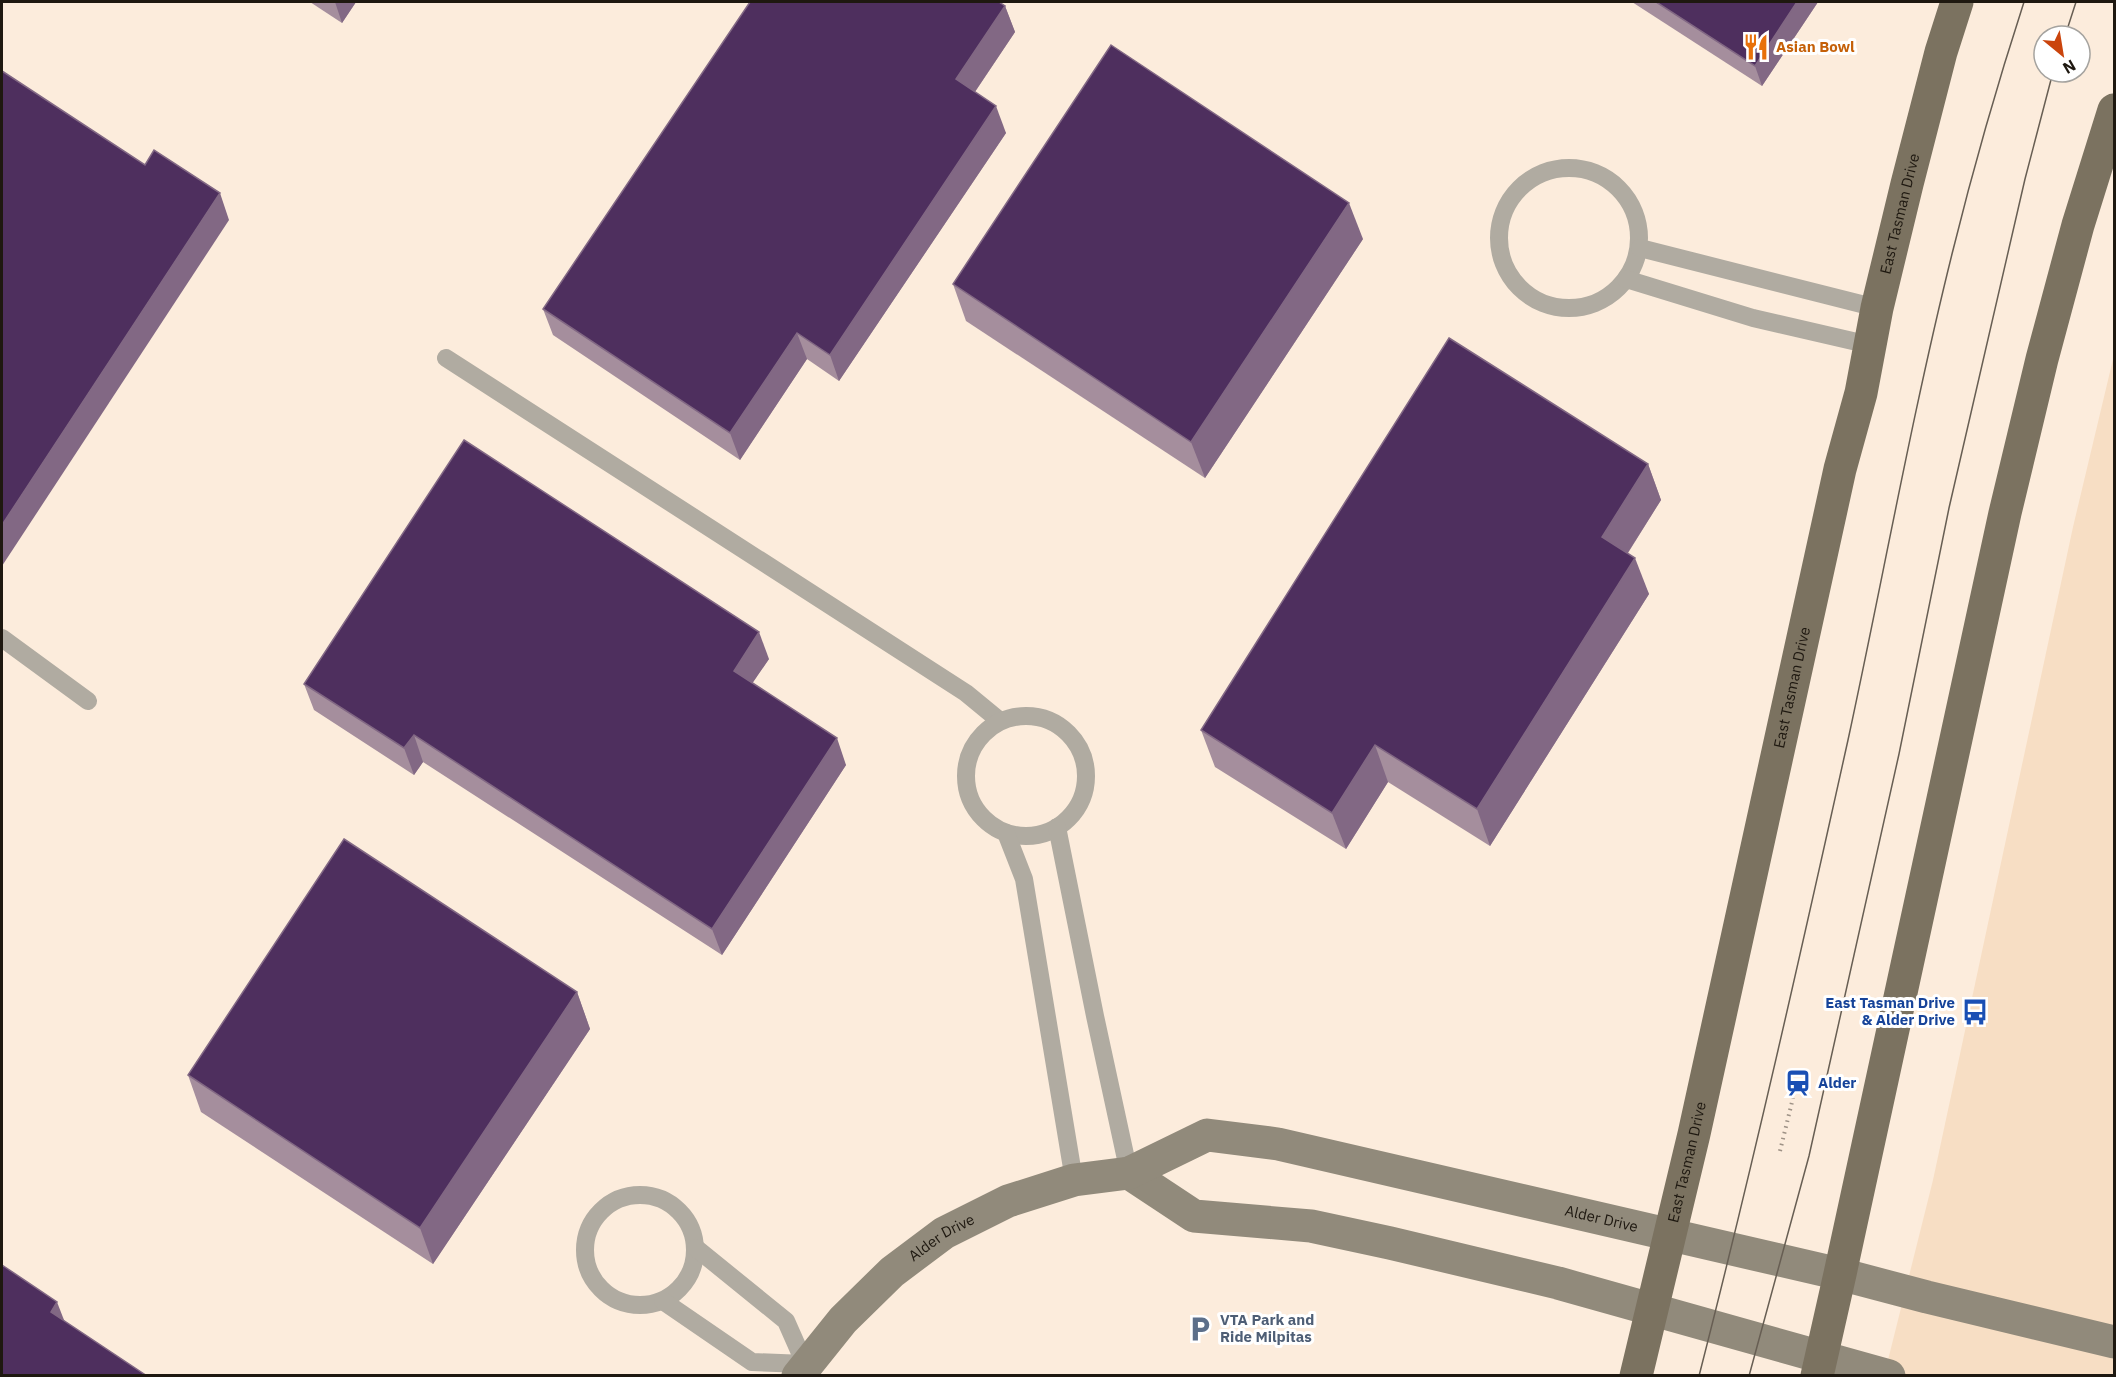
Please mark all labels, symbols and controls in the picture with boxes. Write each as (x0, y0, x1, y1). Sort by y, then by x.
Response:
north arrow (2032, 24, 2092, 84)
restaurant icon: Asian Bowl (1741, 32, 1771, 62)
place label: Asian Bowl (1776, 37, 1855, 56)
text: N (2059, 55, 2080, 79)
street label: East Tasman Drive (1876, 151, 1924, 276)
street label: East Tasman Drive (1769, 625, 1814, 750)
place label: East Tasman Drive & Alder Drive (1825, 993, 1955, 1029)
bus stop icon: East Tasman Drive & Alder Drive (1960, 997, 1990, 1027)
station icon: Alder (1783, 1068, 1813, 1098)
place label: Alder (1818, 1073, 1856, 1092)
street label: East Tasman Drive (1663, 1100, 1710, 1224)
street label: Alder Drive (1563, 1201, 1640, 1236)
street label: Alder Drive (905, 1209, 977, 1265)
place label: VTA Park and Ride Milpitas (1220, 1310, 1314, 1346)
parking icon: VTA Park and Ride Milpitas (1185, 1314, 1215, 1344)

